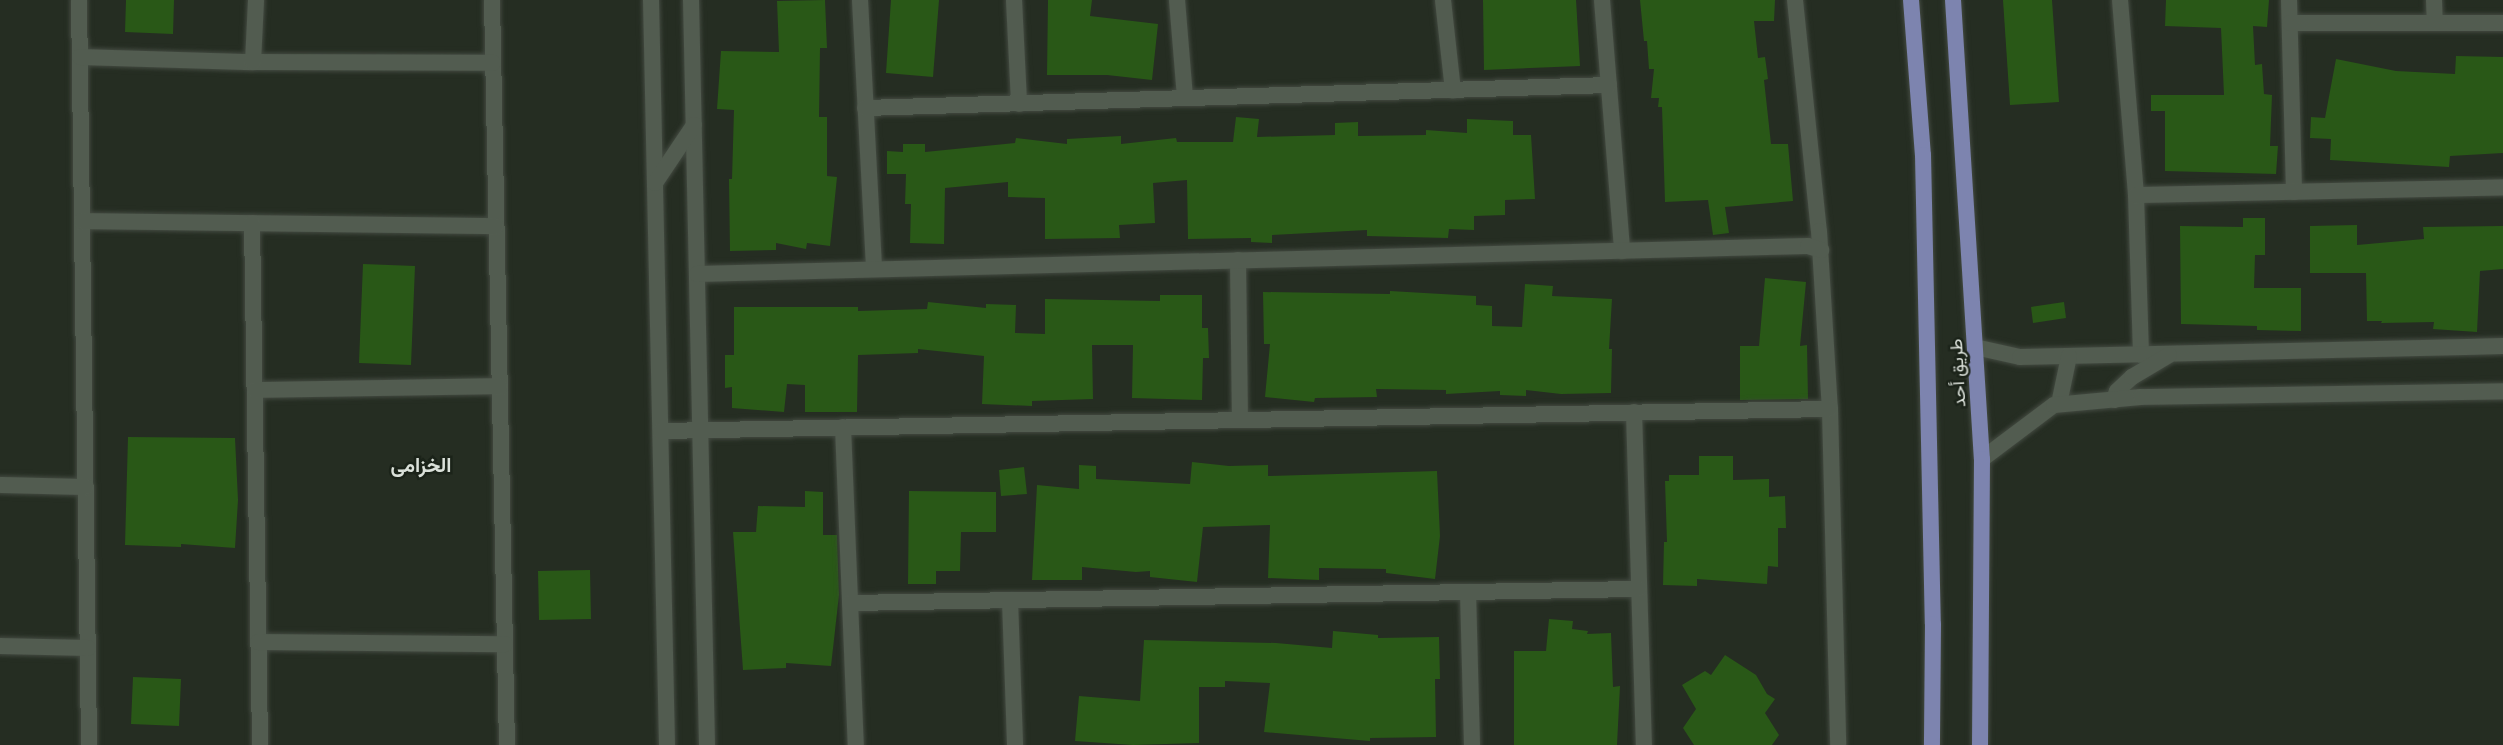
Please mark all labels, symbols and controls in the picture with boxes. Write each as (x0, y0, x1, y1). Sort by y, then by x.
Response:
street label: طريق أحد (1944, 338, 1970, 408)
district label: الخزامى (391, 452, 451, 476)

